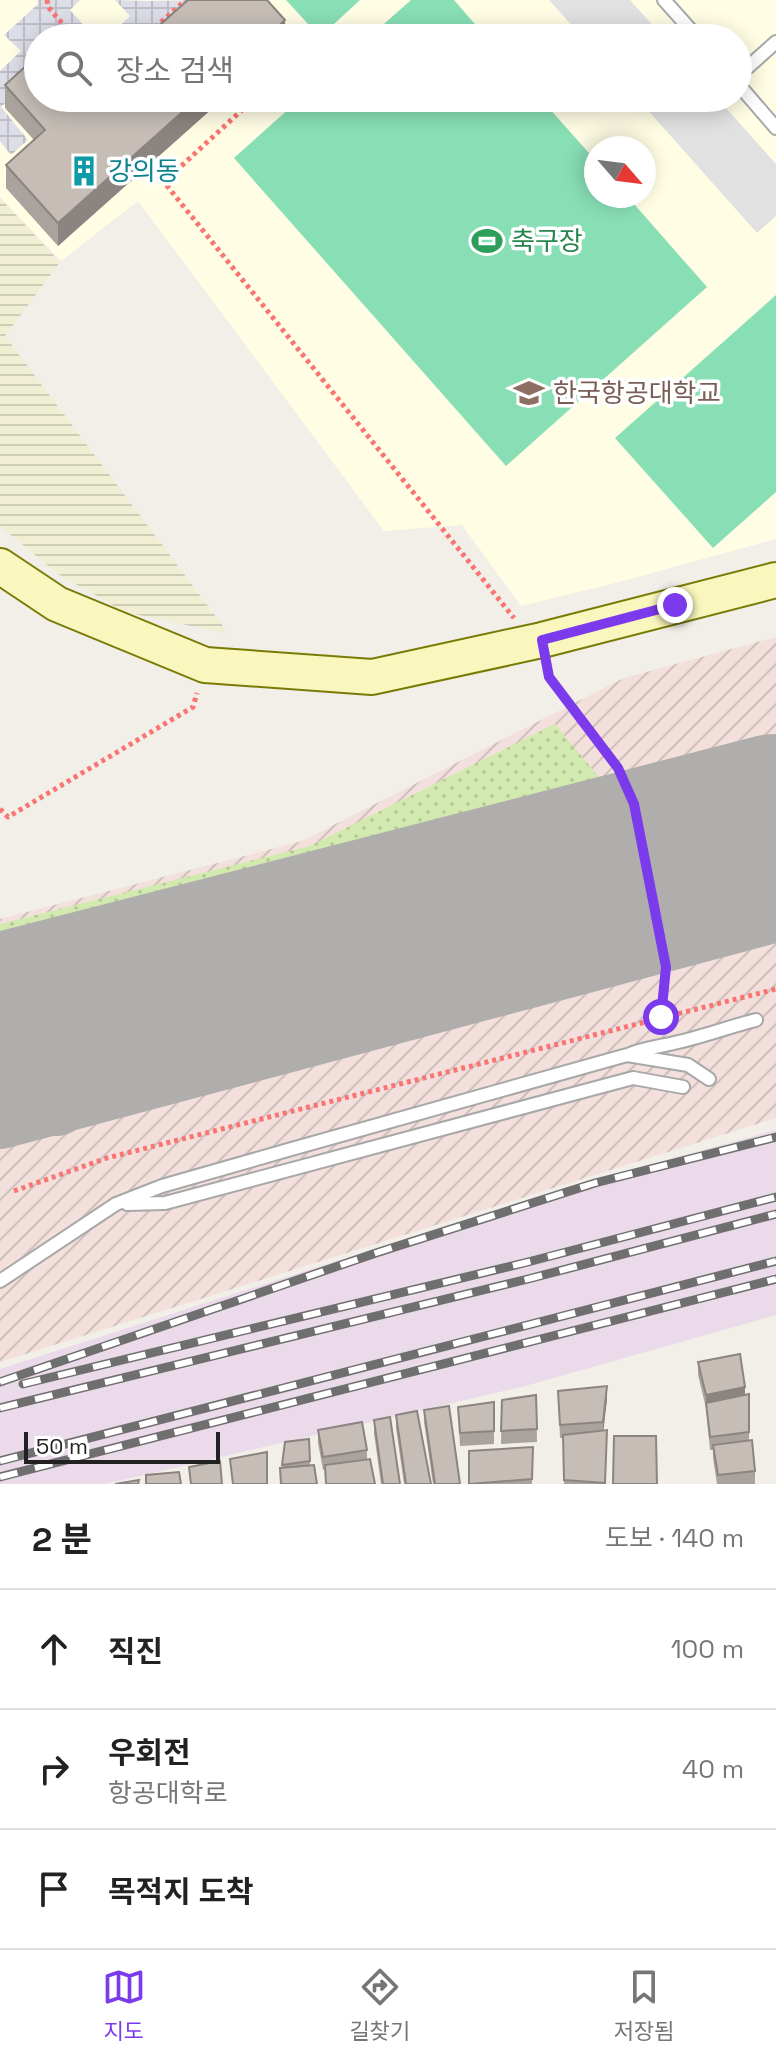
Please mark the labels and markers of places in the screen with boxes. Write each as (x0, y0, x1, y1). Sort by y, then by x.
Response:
building icon: 강의동 (67, 154, 101, 188)
place label: 강의동 (108, 154, 180, 188)
sports icon: 축구장 (470, 224, 504, 258)
place label: 축구장 (511, 224, 583, 258)
school or university icon: 한국항공대학교 (512, 376, 546, 410)
place label: 한국항공대학교 (553, 376, 720, 410)

